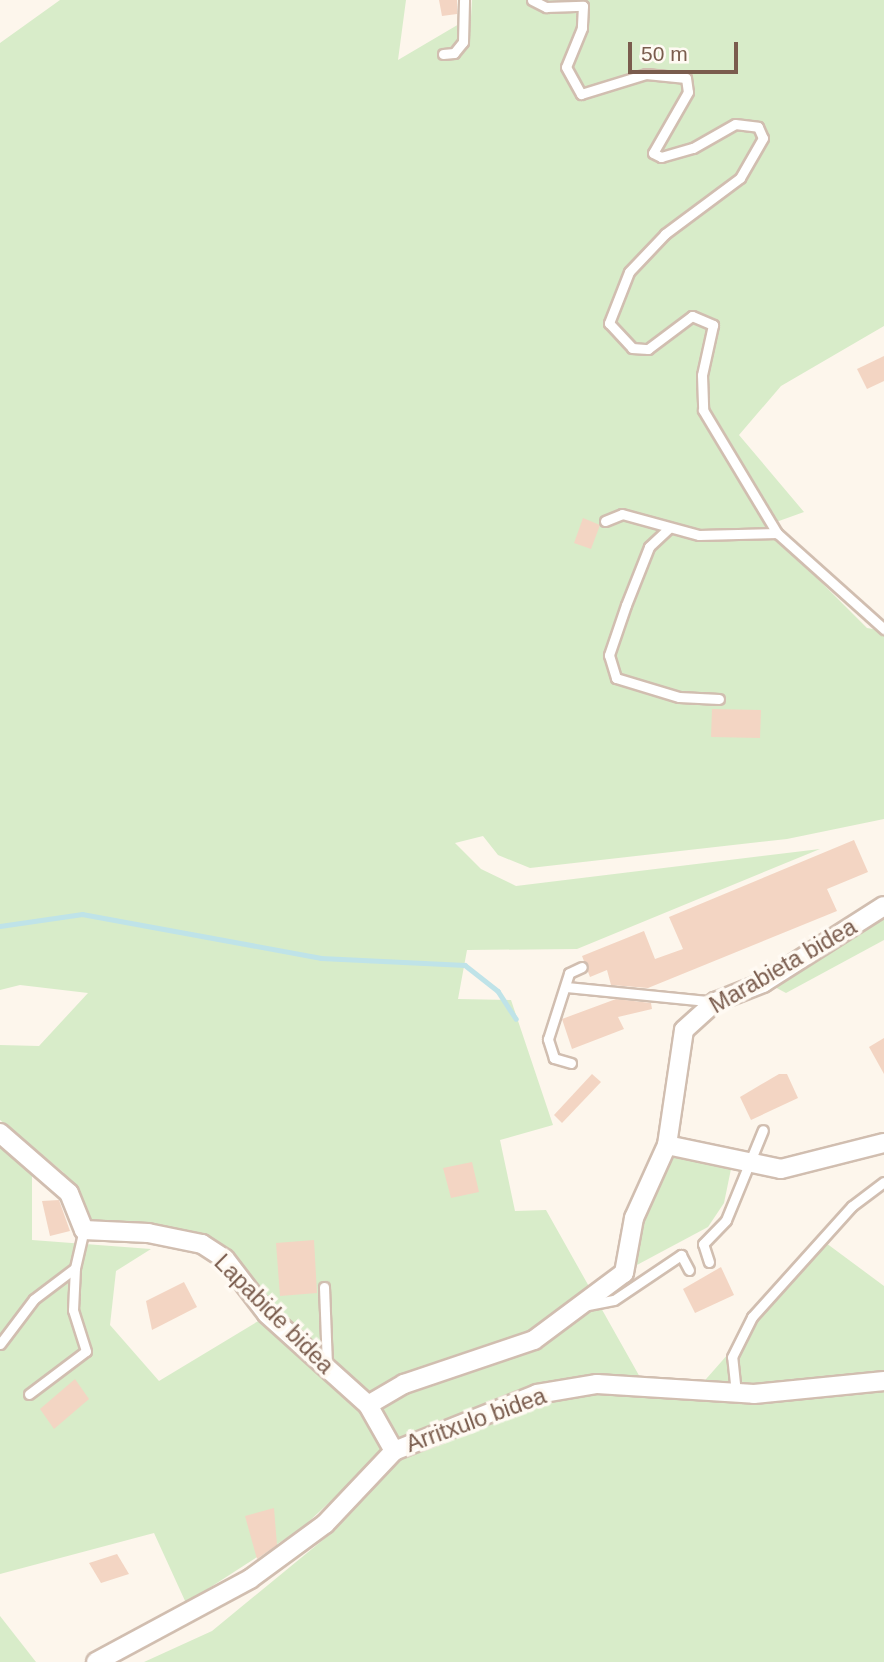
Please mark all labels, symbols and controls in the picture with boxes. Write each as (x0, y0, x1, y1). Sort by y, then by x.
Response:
scale bar (632, 28, 742, 72)
text: 50 m (641, 42, 688, 65)
street label: Marabieta bidea (705, 913, 861, 1019)
street label: Lapabide bidea (209, 1249, 339, 1379)
street label: Arritxulo bidea (402, 1382, 550, 1458)

